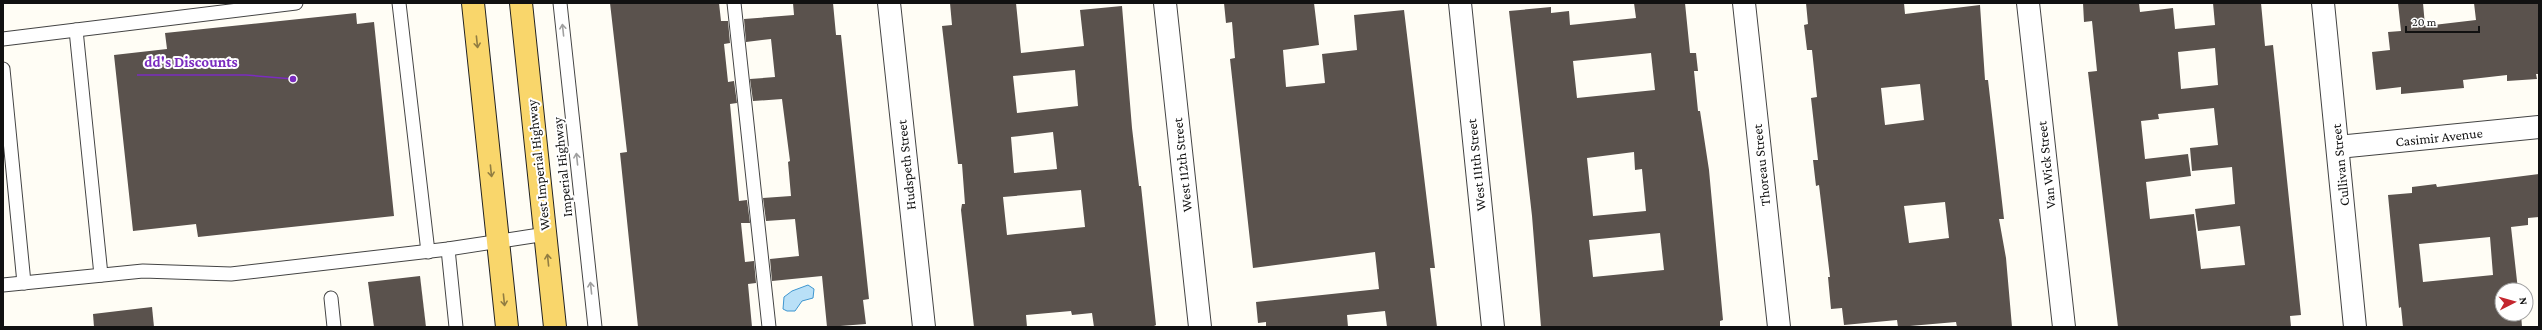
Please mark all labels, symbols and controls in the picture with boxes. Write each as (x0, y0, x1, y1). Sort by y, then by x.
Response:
scale bar (2406, 8, 2479, 34)
text: 20 m (2412, 15, 2437, 29)
one-way arrow (559, 24, 567, 37)
one-way arrow (474, 35, 481, 48)
callout: dd's Discounts (137, 48, 246, 75)
text: dd's Discounts (144, 54, 238, 70)
street label: West Imperial Highway (523, 98, 553, 231)
street label: Imperial Highway (549, 116, 575, 218)
street label: West 112th Street (1169, 117, 1195, 213)
street label: West 111th Street (1463, 118, 1489, 212)
street label: Hudspeth Street (893, 119, 919, 211)
street label: Van Wick Street (2033, 120, 2059, 210)
street label: Thoreau Street (1749, 123, 1773, 207)
street label: Cullivan Street (2328, 123, 2352, 207)
street label: Casimir Avenue (2395, 124, 2483, 150)
one-way arrow (573, 153, 581, 166)
one-way arrow (487, 164, 495, 177)
one-way arrow (545, 254, 552, 267)
one-way arrow (587, 282, 595, 295)
north arrow (2494, 282, 2534, 322)
one-way arrow (501, 293, 508, 306)
text: N (2518, 297, 2530, 306)

